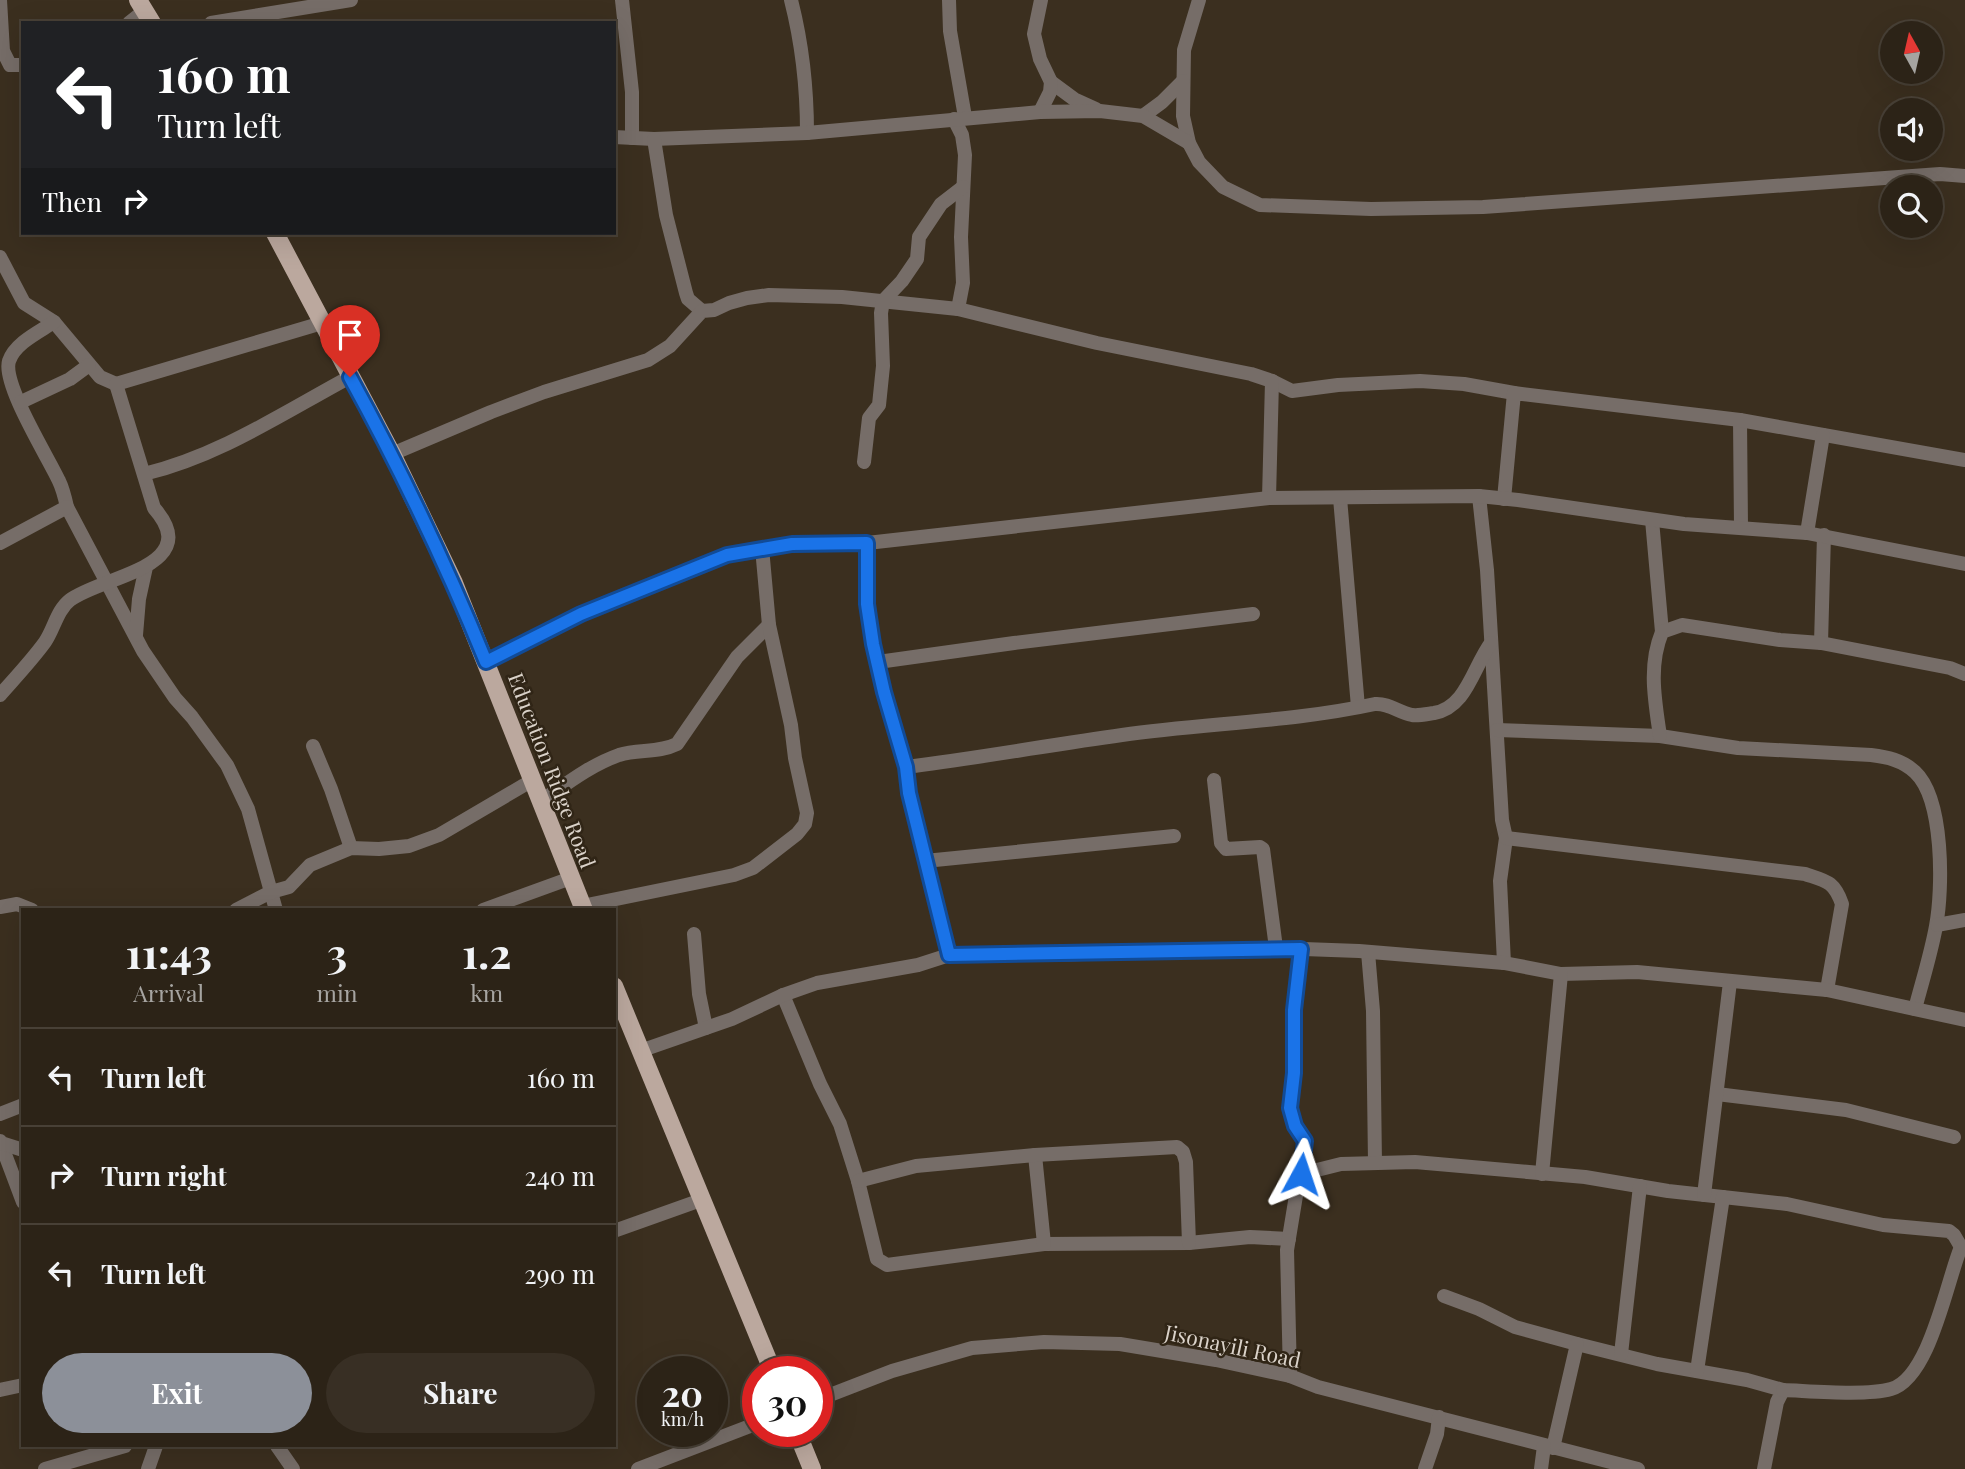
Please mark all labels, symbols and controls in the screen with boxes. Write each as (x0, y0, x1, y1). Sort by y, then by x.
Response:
north arrow (1880, 21, 1942, 84)
map controls (1880, 21, 1943, 238)
text: 160 m (157, 40, 291, 105)
icon: left (42, 49, 133, 140)
button: sound (1880, 98, 1943, 161)
text: Turn left (157, 103, 281, 146)
button: search (1880, 175, 1943, 238)
icon: right (116, 182, 154, 220)
text: Then (42, 184, 102, 219)
pin (320, 305, 380, 377)
icon: arrive (331, 316, 369, 354)
street label: Education Ridge Road (503, 668, 603, 872)
text: 11:43 (126, 924, 212, 980)
text: 3 (327, 924, 347, 980)
text: 1.2 (462, 924, 511, 980)
text: Arrival (133, 977, 204, 1008)
text: min (316, 977, 357, 1008)
text: km (470, 977, 503, 1008)
icon: left (42, 1058, 80, 1096)
text: Turn left (101, 1060, 206, 1095)
text: 160 m (527, 1060, 595, 1095)
position arrow (1264, 1137, 1338, 1211)
icon: right (42, 1156, 80, 1194)
text: Turn right (101, 1158, 227, 1193)
text: 240 m (525, 1158, 595, 1193)
icon: left (42, 1254, 80, 1292)
text: Turn left (101, 1256, 206, 1291)
text: 290 m (524, 1256, 595, 1291)
street label: Jisonayili Road (1161, 1317, 1304, 1373)
button: Exit (42, 1353, 312, 1433)
button: Share (326, 1353, 595, 1433)
speed limit sign: 30 (742, 1356, 833, 1447)
text: 20 (662, 1369, 703, 1416)
text: km/h (661, 1407, 704, 1431)

